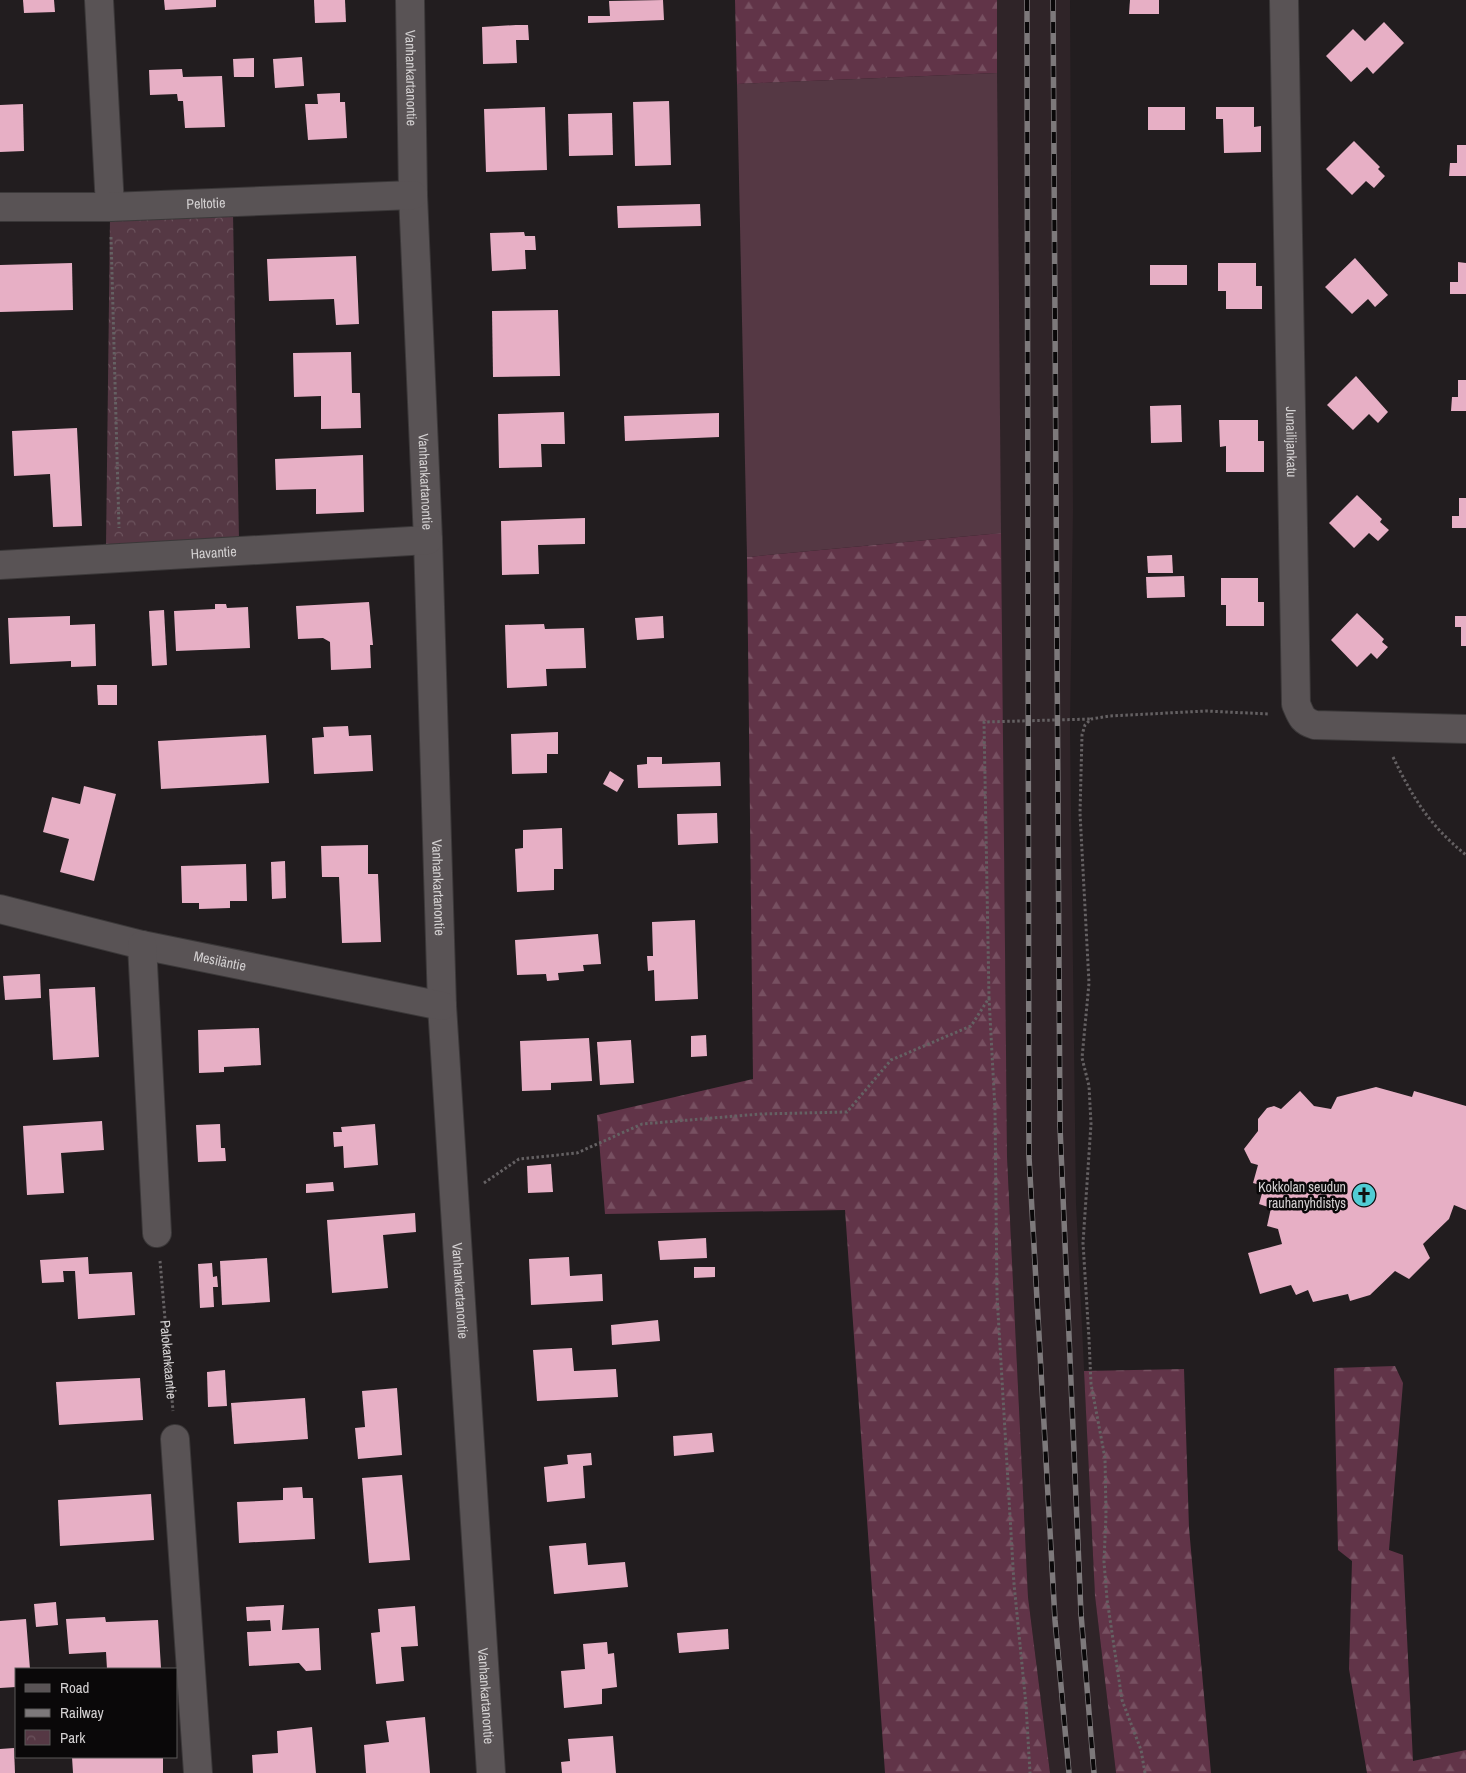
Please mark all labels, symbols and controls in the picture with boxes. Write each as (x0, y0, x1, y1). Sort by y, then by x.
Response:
street label: Vanhankartanontie (401, 30, 421, 126)
street label: Peltotie (186, 193, 226, 213)
street label: Junailijankatu (1282, 406, 1301, 478)
street label: Vanhankartanontie (414, 433, 437, 530)
street label: Havantie (190, 542, 237, 563)
street label: Vanhankartanontie (428, 839, 449, 936)
street label: Mesiläntie (192, 947, 248, 975)
place label: Kokkolan seudun rauhanyhdistys (1258, 1178, 1346, 1212)
church icon: Kokkolan seudun rauhanyhdistys (1351, 1182, 1377, 1208)
street label: Vanhankartanontie (448, 1242, 472, 1339)
street label: Palokankaantie (156, 1319, 181, 1400)
street label: Vanhankartanontie (474, 1647, 498, 1745)
legend (15, 1668, 178, 1758)
text: Road (60, 1677, 89, 1698)
text: Railway (60, 1702, 105, 1723)
text: Park (60, 1727, 86, 1748)

